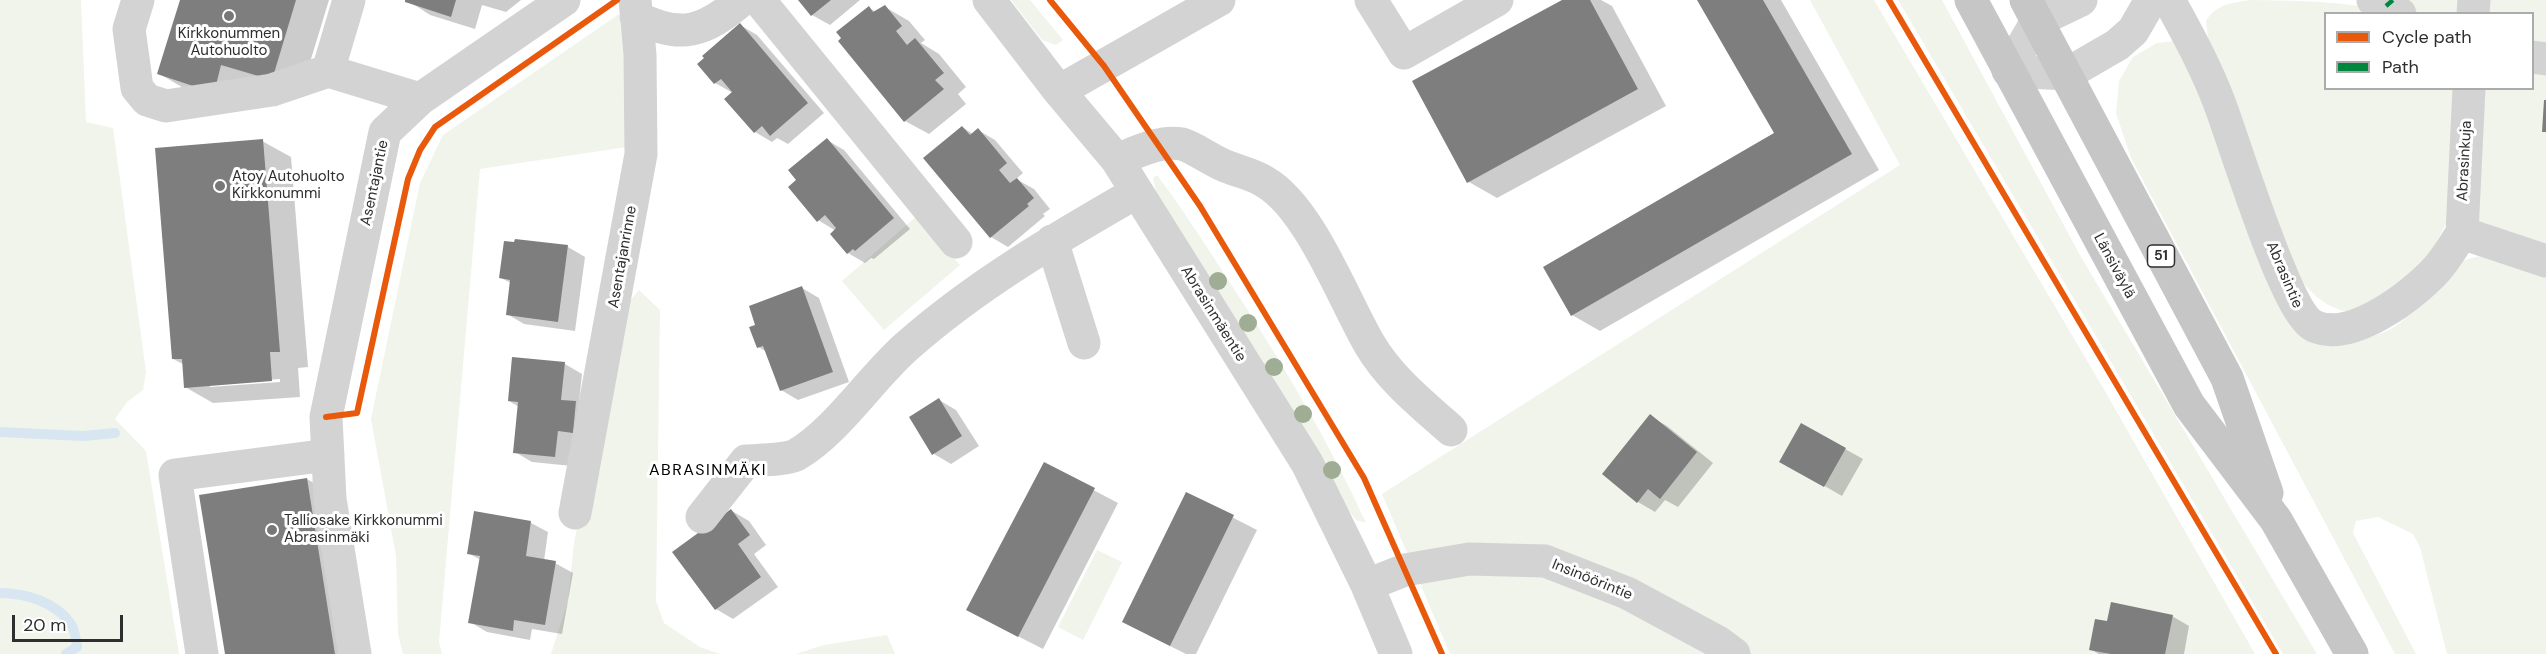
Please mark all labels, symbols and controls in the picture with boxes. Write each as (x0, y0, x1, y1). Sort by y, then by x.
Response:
marker: Kirkkonummen Autohuolto (222, 9, 236, 23)
legend (2324, 12, 2534, 90)
place label: Kirkkonummen Autohuolto (178, 25, 280, 60)
text: Cycle path (2382, 25, 2472, 49)
text: Path (2382, 55, 2419, 79)
street label: Abrasinkuja (2454, 120, 2476, 202)
street label: Asentajantie (357, 139, 393, 227)
place label: Atoy Autohuolto Kirkkonummi (232, 168, 345, 203)
marker: Atoy Autohuolto Kirkkonummi (213, 179, 227, 193)
street label: Asentajanrinne (605, 204, 641, 310)
street label: Länsiväylä (2089, 230, 2139, 302)
street label: Abrasintie (2262, 239, 2306, 311)
road number: 51 (2148, 245, 2174, 267)
street label: Abrasinmäentie (1176, 263, 1250, 365)
district label: ABRASINMÄKI (649, 461, 767, 481)
place label: Talliosake Kirkkonummi Abrasinmäki (284, 512, 443, 547)
marker: Talliosake Kirkkonummi Abrasinmäki (265, 523, 279, 537)
street label: Insinöörintie (1549, 556, 1635, 604)
scale bar (15, 603, 126, 641)
text: 20 m (23, 613, 66, 637)

